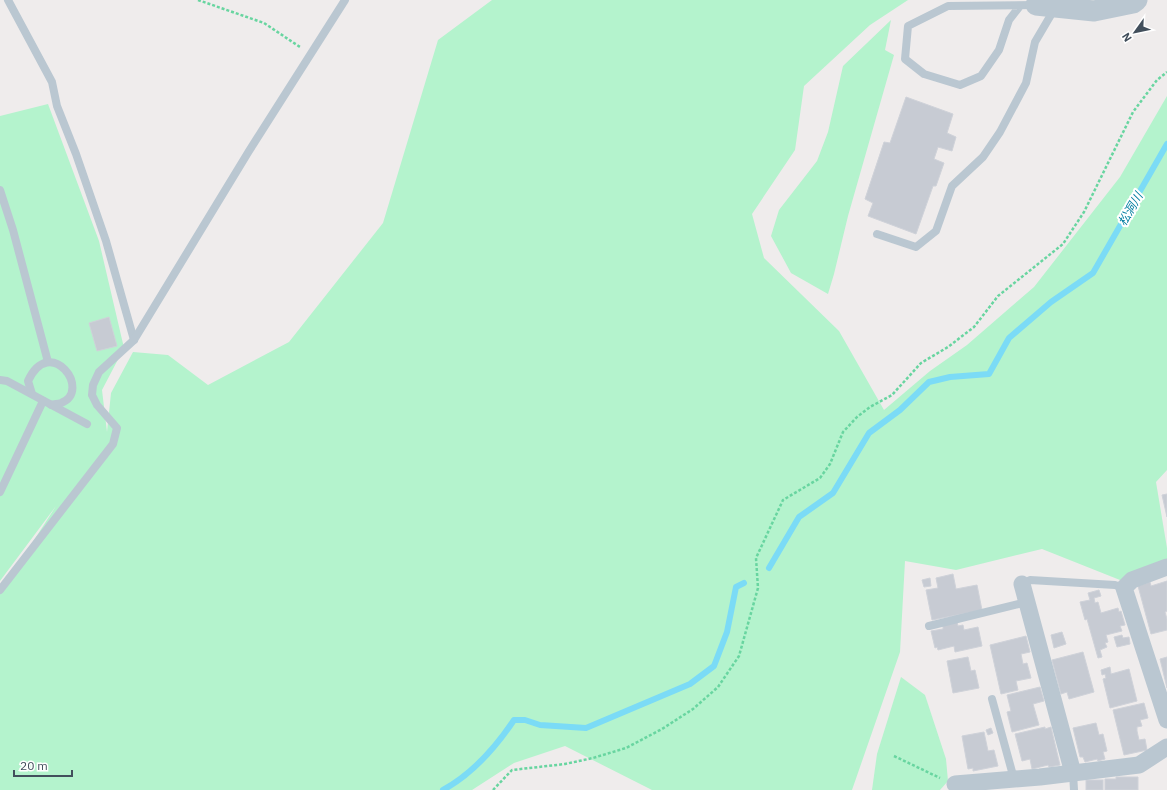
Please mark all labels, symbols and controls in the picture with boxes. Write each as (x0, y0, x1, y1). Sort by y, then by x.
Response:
north arrow (1115, 12, 1155, 52)
text: N (1119, 30, 1135, 45)
water label: 松洞川 (1115, 188, 1146, 228)
scale bar (14, 752, 72, 778)
text: 20 m (20, 758, 48, 773)

